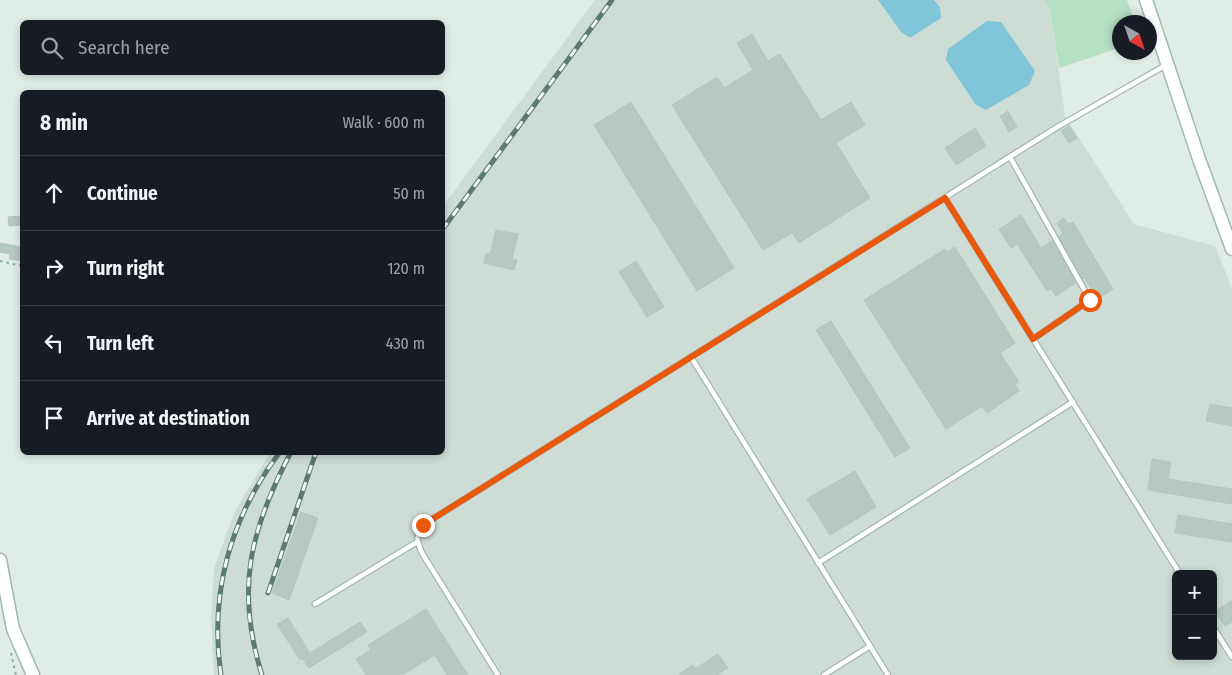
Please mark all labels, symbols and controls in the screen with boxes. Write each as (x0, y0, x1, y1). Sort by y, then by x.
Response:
north arrow (1112, 15, 1157, 60)
search box (20, 20, 445, 75)
icon: search (38, 34, 66, 62)
text: Search here (78, 36, 170, 59)
text: 8 min (40, 110, 88, 136)
text: Walk · 600 m (343, 113, 425, 132)
icon: ahead (40, 179, 68, 207)
text: Continue (87, 182, 158, 205)
text: 50 m (393, 184, 425, 203)
icon: right (40, 254, 68, 282)
text: Turn right (87, 257, 164, 280)
text: 120 m (387, 259, 425, 278)
route start (1079, 289, 1102, 312)
icon: left (40, 329, 68, 357)
text: Turn left (87, 332, 154, 355)
text: 430 m (386, 334, 425, 353)
icon: arrive (40, 404, 68, 432)
text: Arrive at destination (87, 407, 250, 430)
route end (412, 514, 435, 537)
map controls (1172, 570, 1217, 660)
button: + (1172, 570, 1217, 615)
button: − (1172, 615, 1217, 660)

